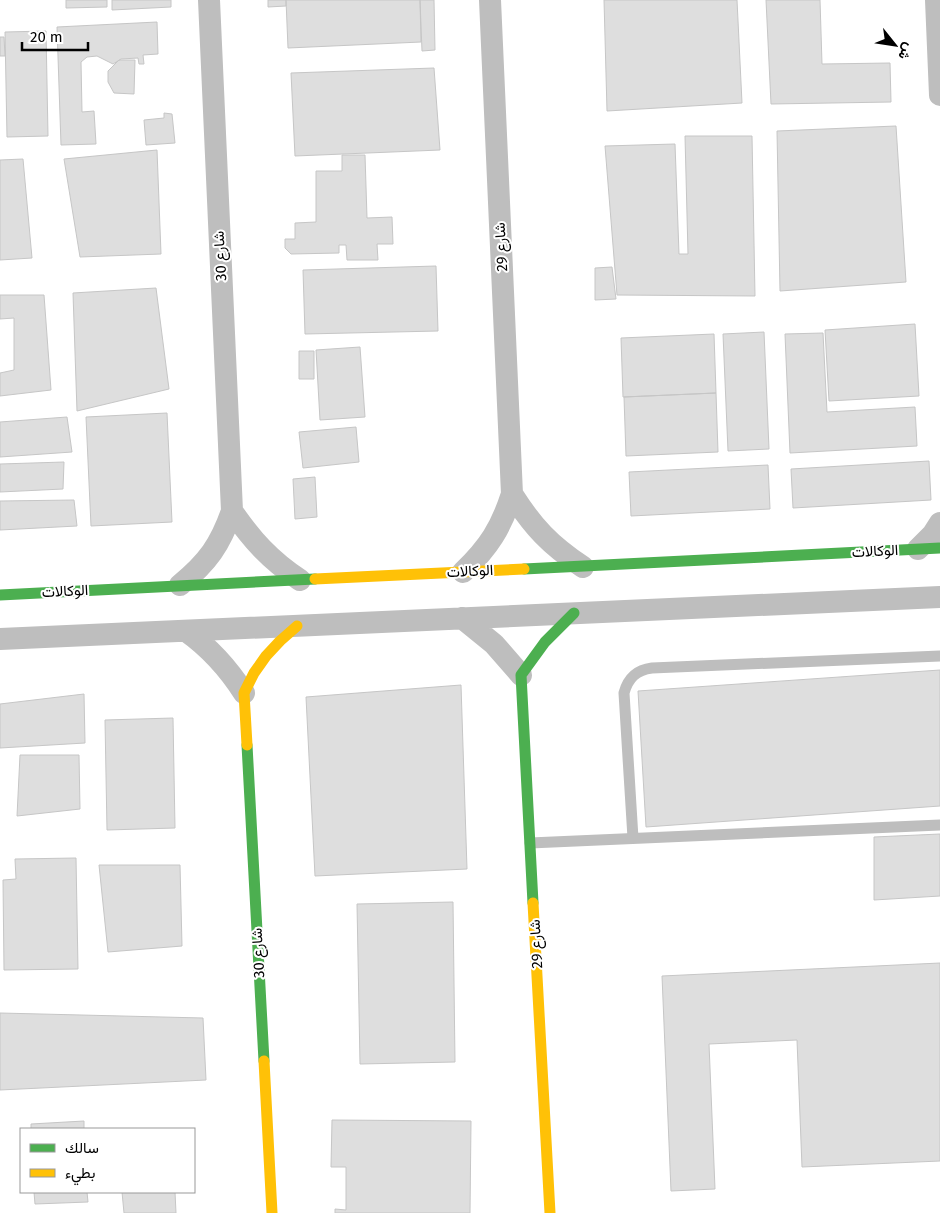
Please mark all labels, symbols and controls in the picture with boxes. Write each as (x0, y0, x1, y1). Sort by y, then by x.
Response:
scale bar (22, 20, 89, 52)
north arrow (870, 20, 920, 70)
text: 20 m (30, 28, 63, 46)
text: ش (894, 40, 917, 63)
street label: شارع 29 (491, 222, 513, 272)
street label: شارع 30 (210, 230, 232, 281)
street label: الوكالات (851, 541, 899, 561)
street label: الوكالات (446, 561, 494, 581)
street label: الوكالات (41, 581, 89, 601)
street label: شارع 29 (526, 919, 548, 969)
street label: شارع 30 (248, 927, 270, 978)
legend (20, 1128, 195, 1193)
text: سالك (65, 1139, 99, 1157)
text: بطيء (65, 1164, 95, 1186)

